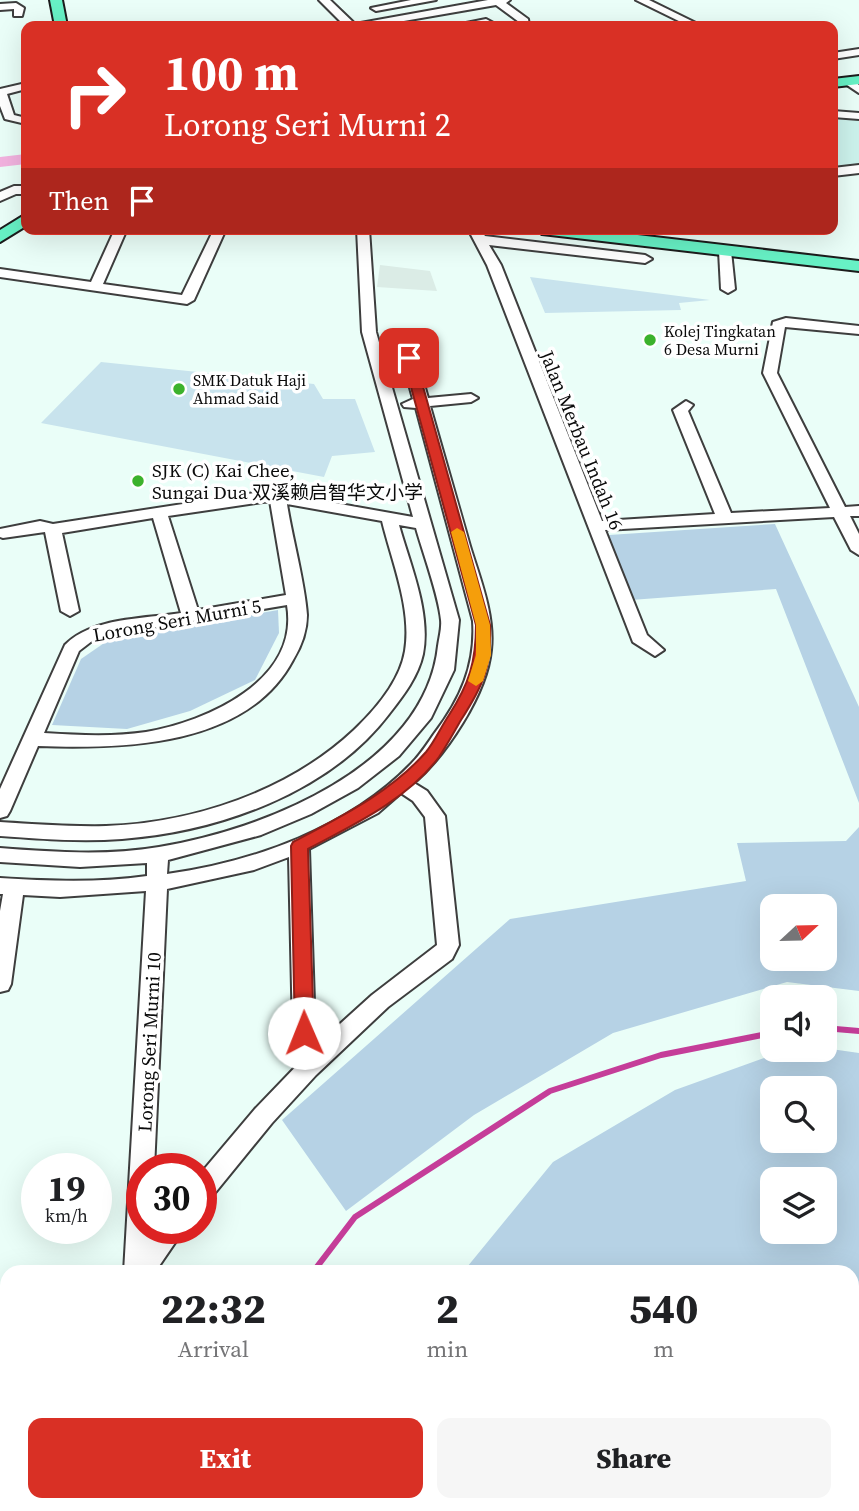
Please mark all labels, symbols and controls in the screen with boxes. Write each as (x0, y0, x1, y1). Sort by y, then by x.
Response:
text: 100 m (164, 39, 299, 106)
icon: right (49, 49, 140, 140)
text: Lorong Seri Murni 2 (164, 103, 451, 147)
icon: arrive (123, 182, 161, 220)
text: Then (49, 183, 109, 219)
place label: Kolej Tingkatan 6 Desa Murni (664, 320, 776, 360)
pin (379, 328, 439, 388)
marker: Kolej Tingkatan 6 Desa Murni (642, 332, 658, 348)
icon: arrive (390, 339, 428, 377)
street label: Jalan Merbau Indah 16 (534, 345, 630, 534)
place label: SMK Datuk Haji Ahmad Said (193, 369, 306, 409)
marker: SMK Datuk Haji Ahmad Said (171, 381, 187, 397)
place label: SJK (C) Kai Chee, Sungai Dua 双溪赖启智华文小学 (152, 457, 423, 505)
marker: SJK (C) Kai Chee, Sungai Dua 双溪赖启智华文小学 (130, 473, 146, 489)
street label: Lorong Seri Murni 5 (91, 592, 263, 648)
north arrow (760, 894, 836, 971)
map controls (760, 894, 837, 1244)
street label: Lorong Seri Murni 10 (131, 952, 167, 1132)
button: sound (760, 985, 837, 1062)
position arrow (267, 996, 341, 1070)
button: search (760, 1076, 837, 1153)
speed limit sign: 30 (126, 1153, 217, 1244)
text: 19 (48, 1165, 85, 1213)
button: layers (760, 1167, 837, 1244)
text: km/h (45, 1203, 88, 1228)
text: 22:32 (161, 1279, 266, 1337)
text: 2 (436, 1279, 459, 1337)
text: 540 (629, 1279, 698, 1337)
text: Arrival (178, 1333, 249, 1365)
text: min (427, 1333, 468, 1365)
text: m (653, 1333, 674, 1365)
button: Exit (28, 1418, 423, 1498)
button: Share (437, 1418, 831, 1498)

